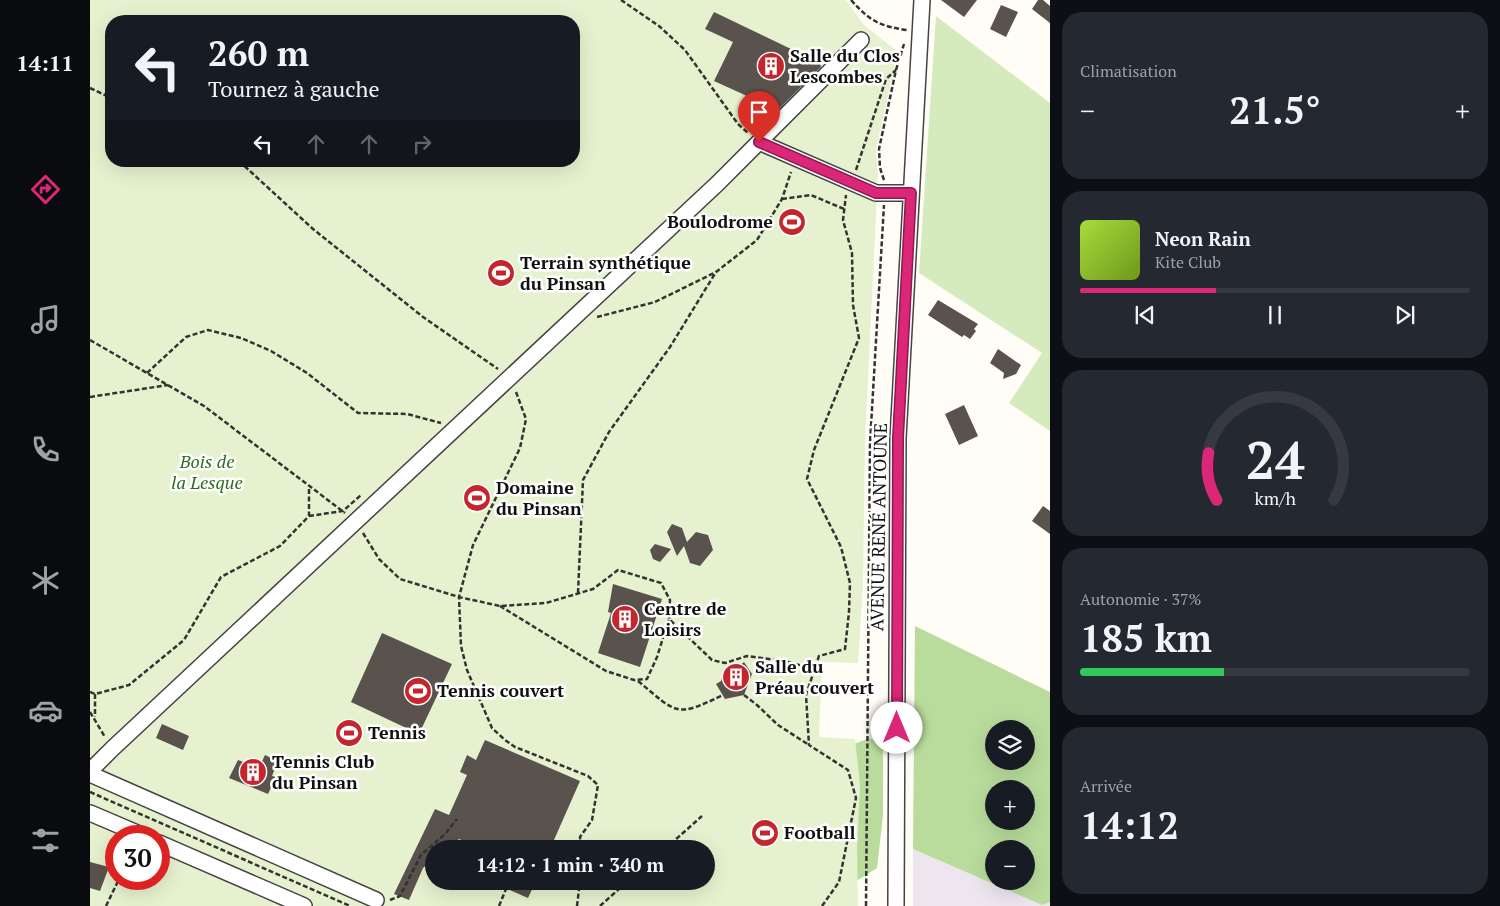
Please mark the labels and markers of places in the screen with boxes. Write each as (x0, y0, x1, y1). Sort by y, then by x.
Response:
place label: Salle du Clos Lescombes (790, 43, 900, 88)
building icon: Salle du Clos Lescombes (756, 51, 786, 81)
pin (738, 91, 780, 142)
sports icon: Boulodrome (777, 207, 807, 237)
place label: Boulodrome (667, 209, 773, 233)
place label: Terrain synthétique du Pinsan (520, 250, 691, 295)
sports icon: Terrain synthétique du Pinsan (486, 258, 516, 288)
place label: Domaine du Pinsan (496, 475, 582, 520)
sports icon: Domaine du Pinsan (462, 483, 492, 513)
place label: Centre de Loisirs (644, 596, 727, 641)
building icon: Centre de Loisirs (610, 604, 640, 634)
place label: Salle du Préau couvert (755, 654, 874, 699)
building icon: Salle du Préau couvert (721, 662, 751, 692)
sports icon: Tennis couvert (403, 676, 433, 706)
place label: Tennis couvert (437, 678, 564, 702)
sports icon: Tennis (334, 718, 364, 748)
place label: Tennis (368, 720, 426, 744)
place label: Tennis Club du Pinsan (272, 749, 375, 794)
building icon: Tennis Club du Pinsan (238, 757, 268, 787)
sports icon: Football (750, 818, 780, 848)
place label: Football (784, 820, 855, 844)

